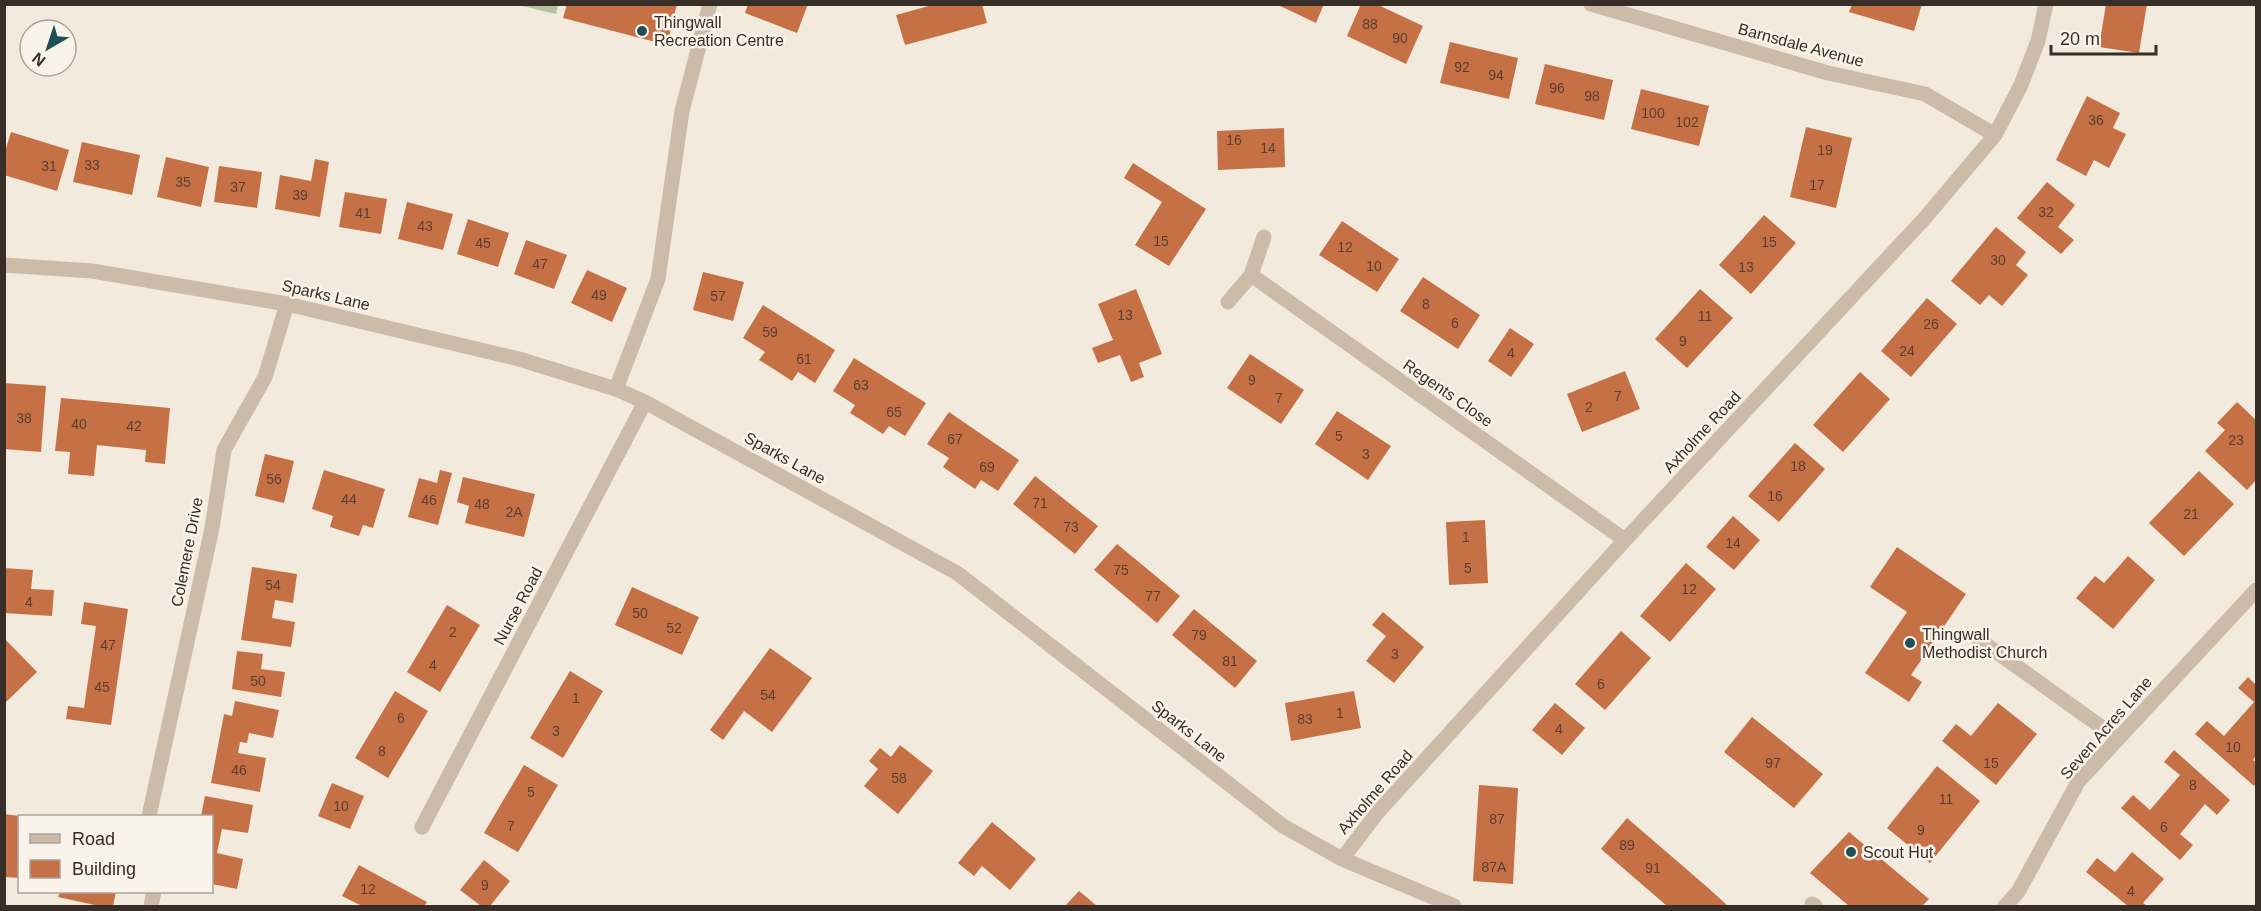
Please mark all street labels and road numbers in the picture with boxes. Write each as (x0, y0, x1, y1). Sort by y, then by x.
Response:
street label: Barnsdale Avenue (1736, 20, 1866, 70)
street label: Sparks Lane (280, 277, 372, 313)
street label: Regents Close (1400, 356, 1496, 430)
street label: Axholme Road (1660, 388, 1744, 476)
street label: Sparks Lane (742, 429, 828, 487)
street label: Colemere Drive (168, 496, 206, 608)
street label: Nurse Road (490, 564, 546, 648)
street label: Seven Acres Lane (2057, 673, 2155, 783)
street label: Sparks Lane (1148, 697, 1230, 765)
street label: Axholme Road (1334, 747, 1416, 837)

